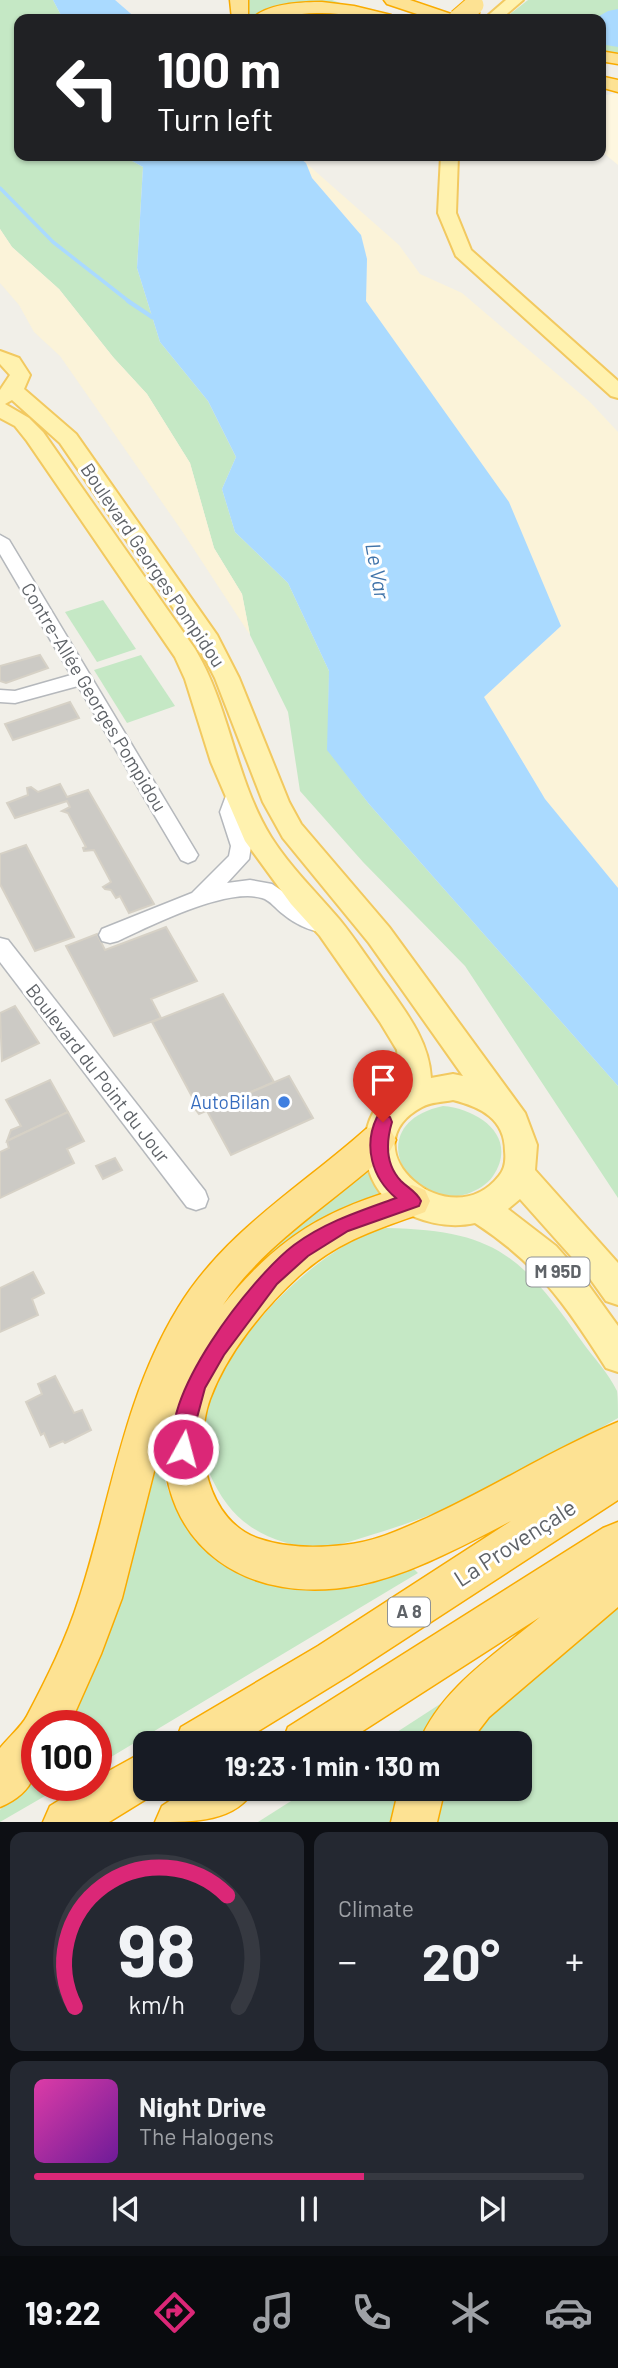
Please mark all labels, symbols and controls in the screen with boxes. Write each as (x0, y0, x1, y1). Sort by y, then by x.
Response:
text: 100 m (157, 39, 281, 98)
icon: left (42, 42, 133, 133)
text: Turn left (157, 99, 274, 137)
street label: Boulevard Georges Pompidou (76, 458, 230, 671)
water label: Le Var (361, 541, 396, 601)
street label: Contre-Allée Georges Pompidou (17, 578, 172, 815)
street label: Boulevard du Point du Jour (21, 979, 175, 1167)
pin (353, 1050, 413, 1122)
icon: arrive (364, 1061, 402, 1099)
place label: AutoBilan (190, 1090, 270, 1113)
marker: AutoBilan (276, 1094, 292, 1110)
road number: M 95D (526, 1258, 590, 1287)
position arrow (146, 1412, 220, 1486)
street label: La Provençale (448, 1492, 581, 1592)
road number: A 8 (388, 1597, 430, 1626)
speed limit sign: 100 (21, 1710, 112, 1801)
text: 19:23 · 1 min · 130 m (225, 1750, 440, 1781)
text: Climate (338, 1894, 414, 1922)
text: 98 (118, 1905, 196, 1993)
text: 20° (422, 1929, 500, 1991)
text: − (338, 1937, 357, 1983)
text: + (565, 1937, 584, 1983)
text: km/h (129, 1989, 185, 2019)
text: Night Drive (139, 2091, 266, 2122)
text: The Halogens (139, 2122, 274, 2150)
icon: previous (107, 2190, 145, 2228)
icon: pause (290, 2190, 328, 2228)
icon: next (473, 2190, 511, 2228)
icon: directions (150, 2288, 199, 2337)
icon: music (249, 2288, 298, 2337)
icon: phone (347, 2288, 396, 2337)
icon: climate (446, 2288, 495, 2337)
icon: car (544, 2288, 593, 2337)
text: 19:22 (25, 2293, 101, 2331)

